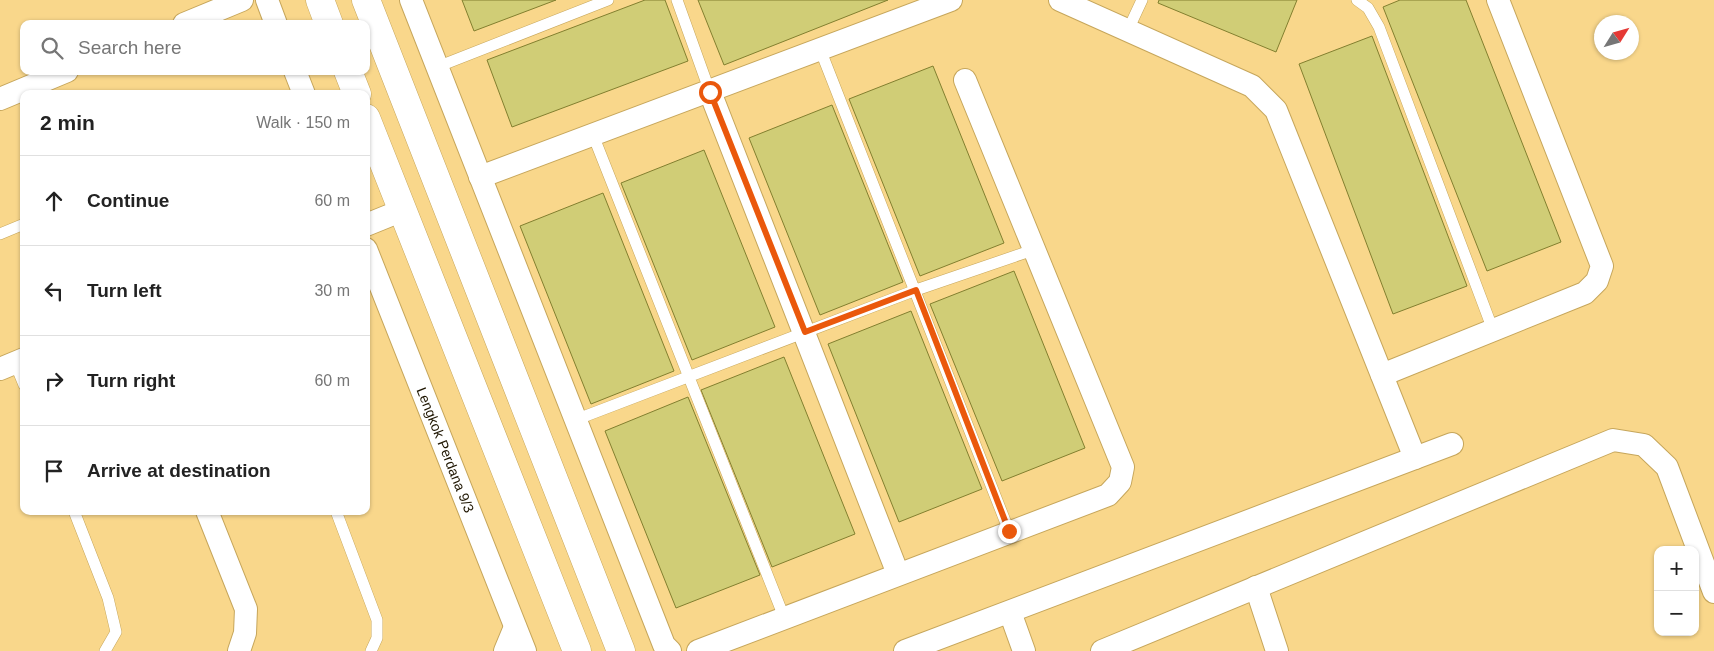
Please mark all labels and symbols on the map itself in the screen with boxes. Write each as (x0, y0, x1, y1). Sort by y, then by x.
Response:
north arrow (1594, 15, 1639, 60)
route start (699, 81, 722, 104)
street label: Lengkok Perdana 9/3 (414, 385, 477, 515)
route end (998, 520, 1021, 543)

